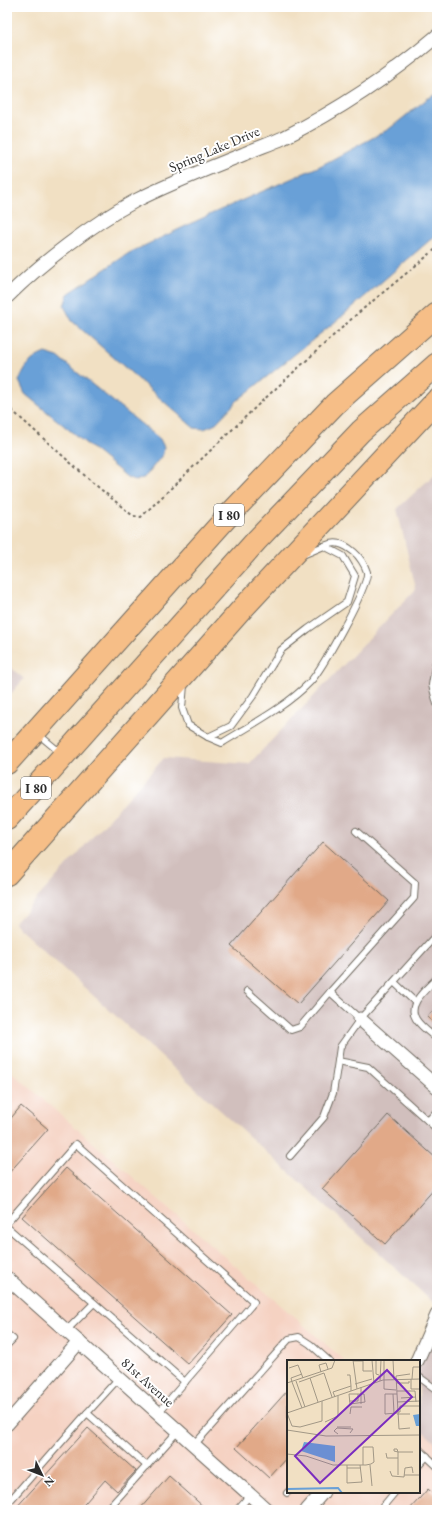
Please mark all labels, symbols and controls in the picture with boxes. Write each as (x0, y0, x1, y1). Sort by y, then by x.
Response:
street label: Spring Lake Drive (166, 122, 262, 176)
road number: I 80 (214, 504, 244, 526)
road number: I 80 (21, 777, 51, 799)
street label: 81st Avenue (118, 1353, 179, 1411)
inset map (287, 1360, 420, 1493)
north arrow (22, 1455, 62, 1495)
text: N (41, 1474, 57, 1490)

